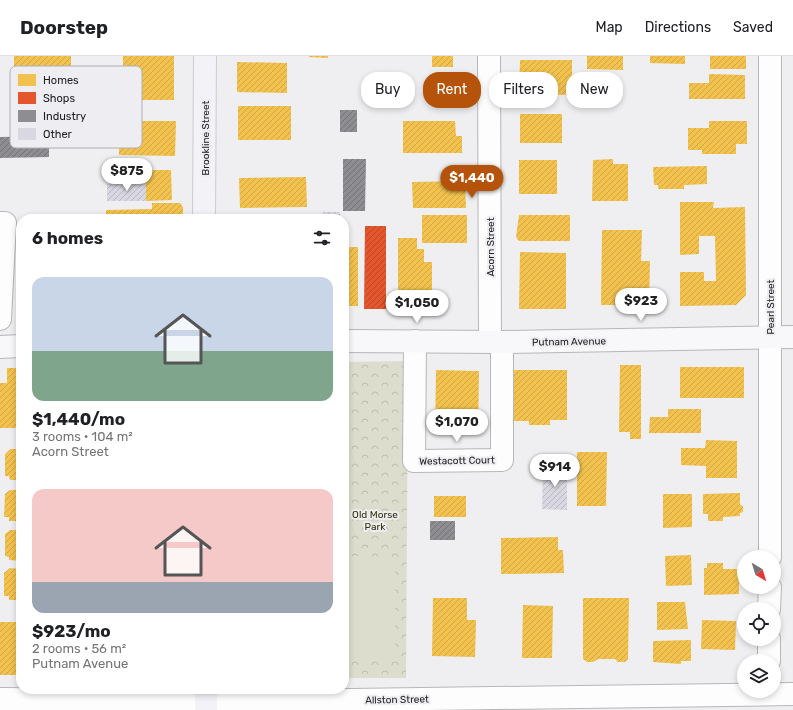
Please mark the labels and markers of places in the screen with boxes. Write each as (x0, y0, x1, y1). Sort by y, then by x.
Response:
pin: $875 (103, 158, 151, 192)
pin: $1,440 (439, 165, 505, 199)
pin: $923 (617, 288, 665, 322)
pin: $1,050 (384, 290, 450, 324)
pin: $1,070 (424, 409, 490, 443)
pin: $914 (531, 454, 579, 488)

